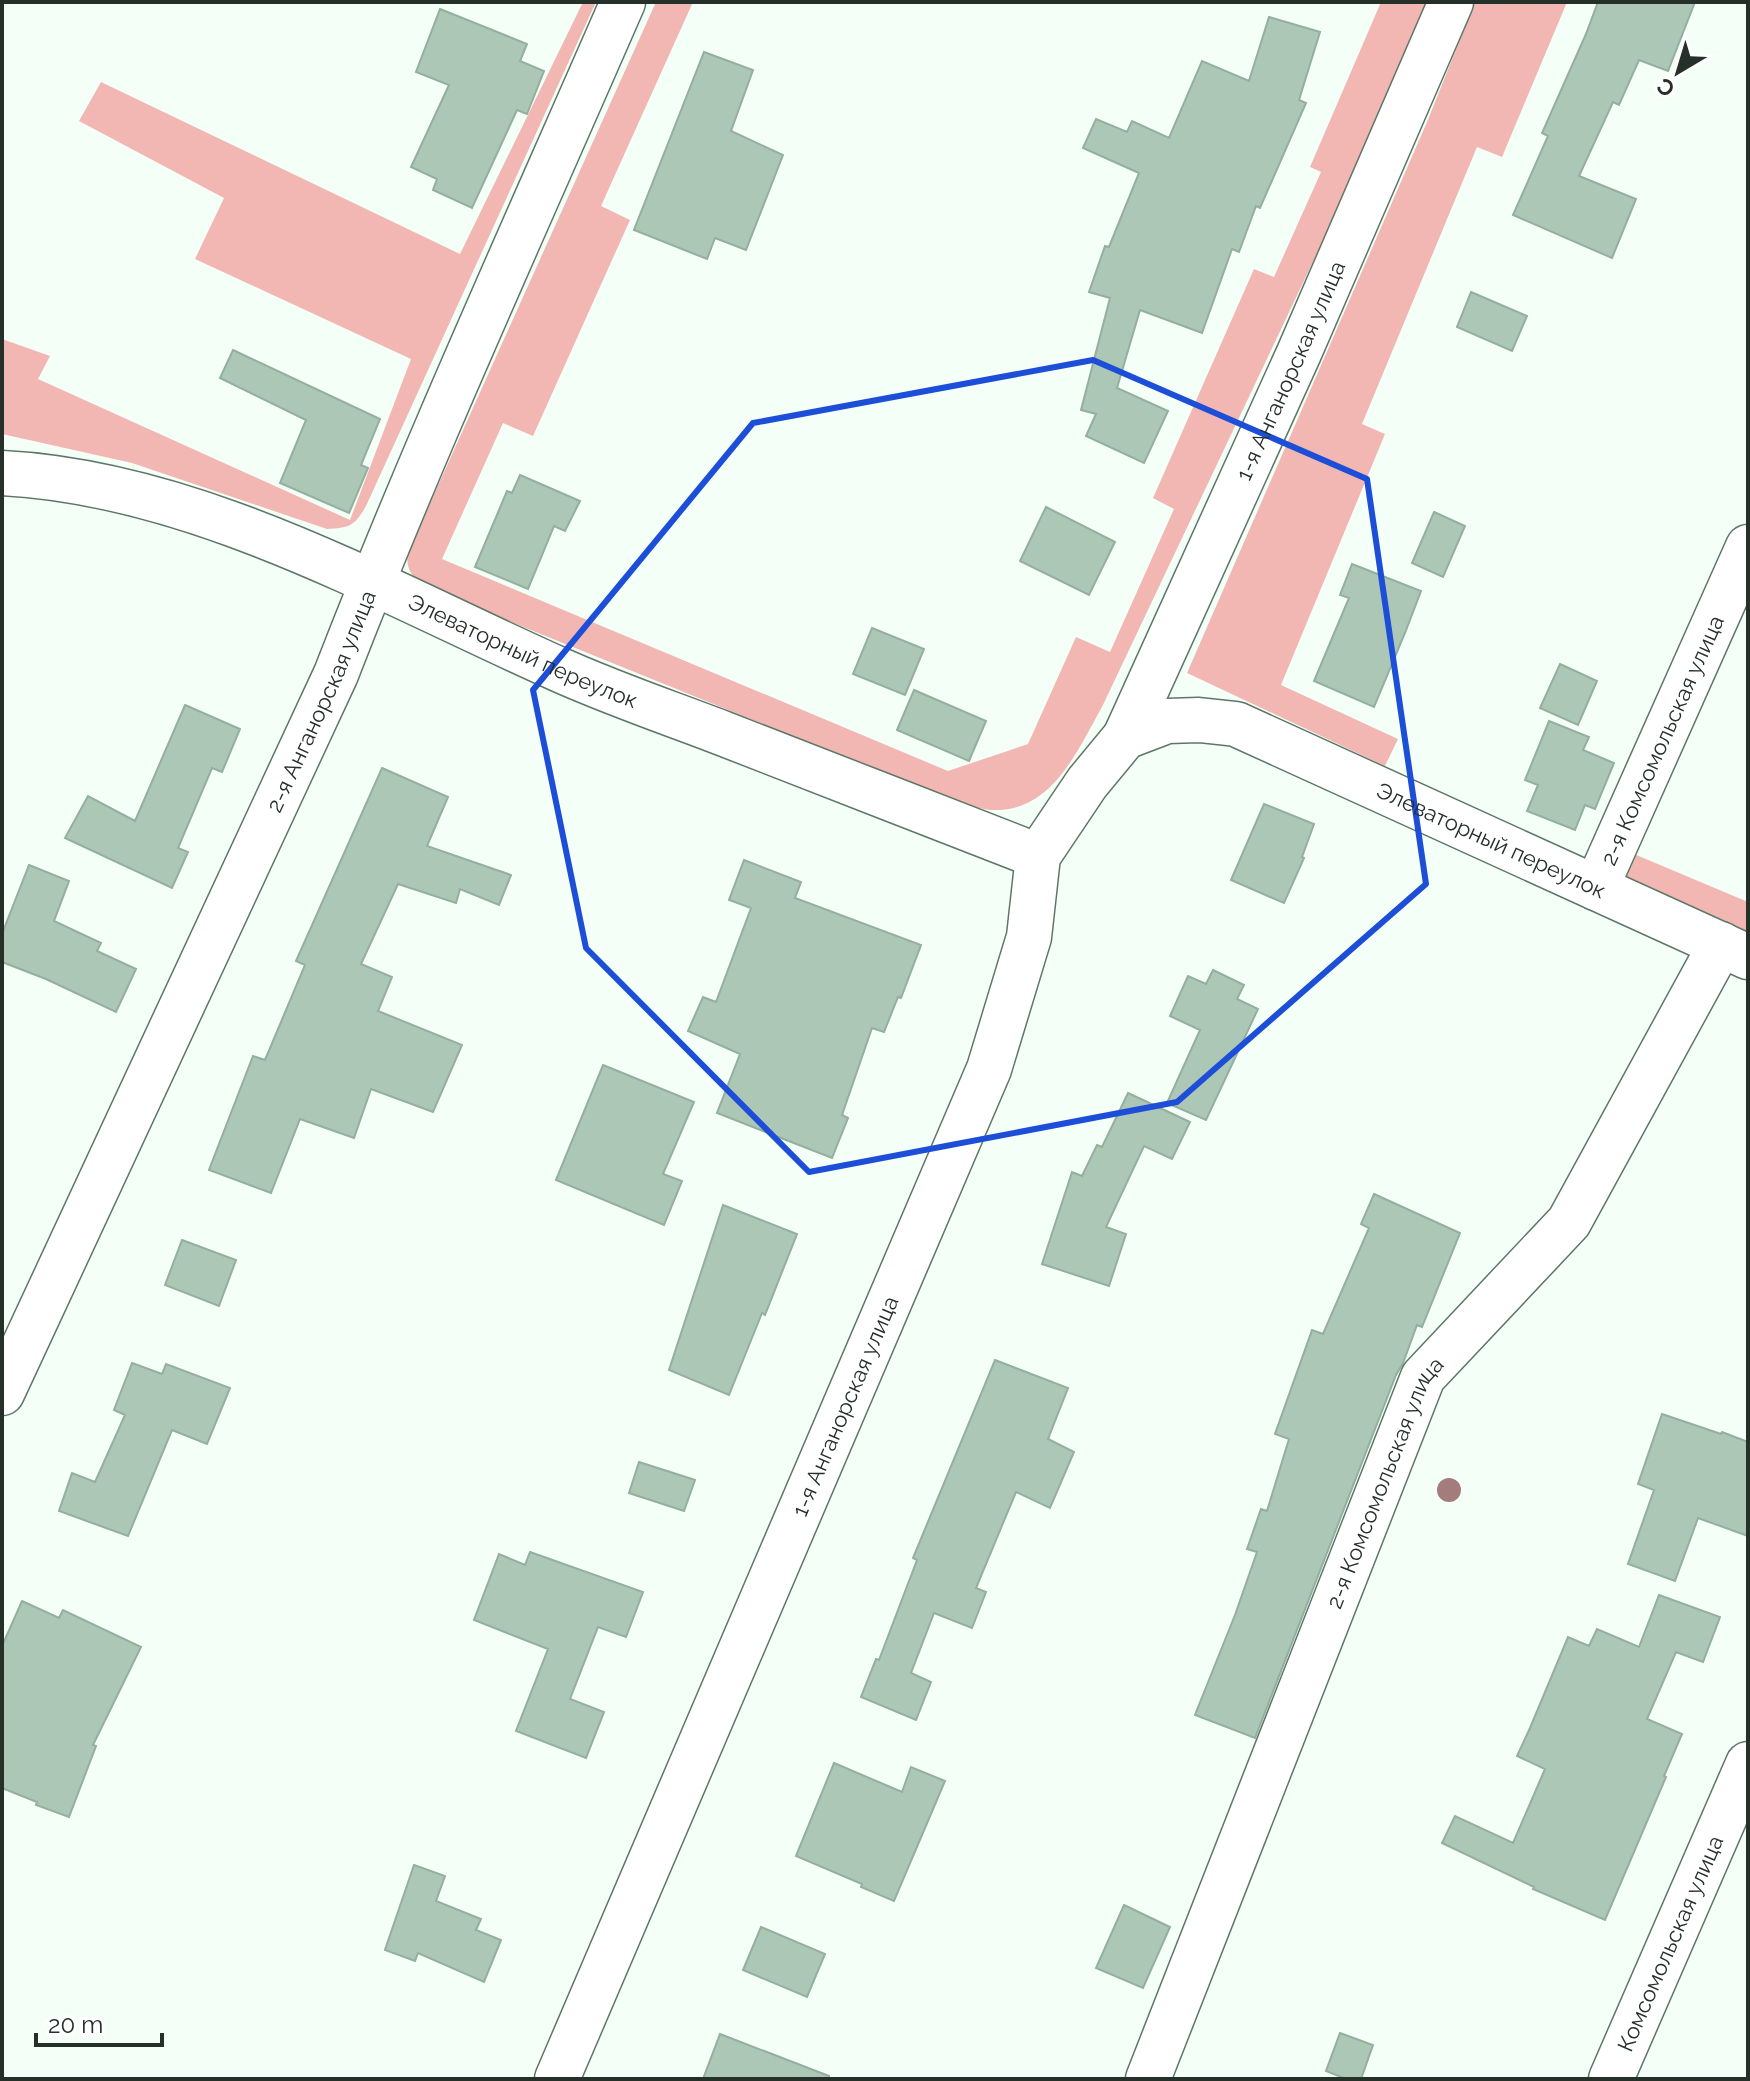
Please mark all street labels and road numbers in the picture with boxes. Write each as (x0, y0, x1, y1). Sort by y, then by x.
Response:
street label: 1-я Анганорская улица (1230, 257, 1350, 484)
street label: 2-я Анганорская улица (261, 586, 381, 816)
street label: Элеваторный переулок (404, 588, 641, 713)
street label: 2-я Комсомольская улица (1595, 611, 1729, 869)
street label: Элеваторный переулок (1372, 777, 1610, 904)
street label: 1-я Анганорская улица (786, 1292, 903, 1520)
street label: 2-я Комсомольская улица (1321, 1351, 1449, 1612)
street label: Комсомольская улица (1612, 1831, 1728, 2055)

